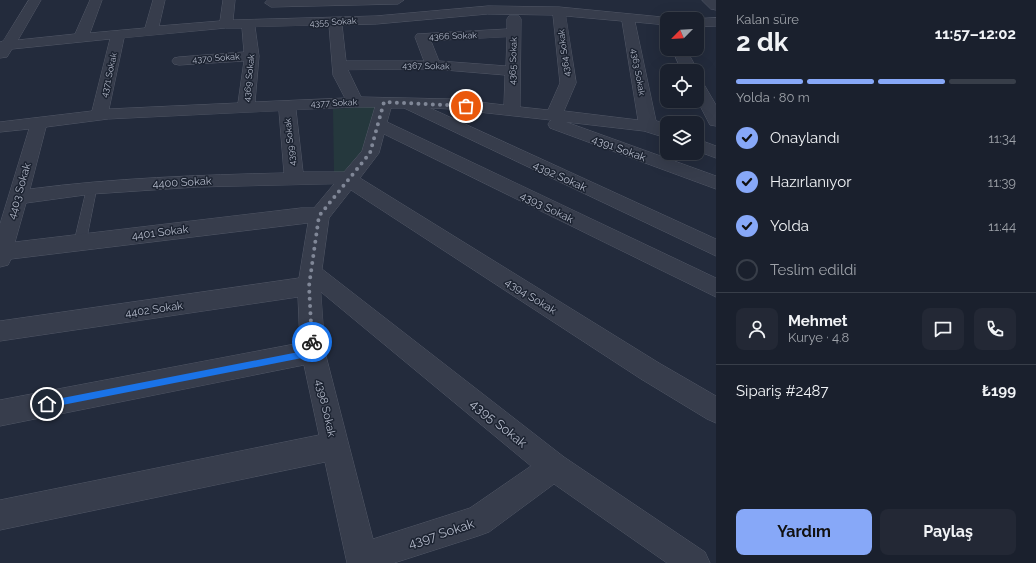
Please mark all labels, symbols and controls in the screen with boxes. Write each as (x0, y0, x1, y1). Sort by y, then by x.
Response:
north arrow (660, 12, 704, 56)
map controls (660, 12, 704, 160)
text: Kalan süre (736, 12, 799, 27)
street label: 4355 Sokak (309, 16, 357, 28)
text: 11:57–12:02 (935, 25, 1016, 43)
text: 2 dk (736, 27, 788, 57)
street label: 4364 Sokak (556, 29, 572, 77)
street label: 4366 Sokak (429, 30, 477, 42)
street label: 4365 Sokak (507, 37, 519, 85)
street label: 4363 Sokak (629, 48, 647, 96)
street label: 4371 Sokak (99, 51, 119, 98)
street label: 4370 Sokak (192, 51, 240, 65)
street label: 4369 Sokak (242, 53, 257, 102)
street label: 4367 Sokak (402, 61, 450, 71)
button: locate (660, 64, 704, 108)
pin (449, 89, 483, 123)
text: Yolda · 80 m (736, 90, 810, 105)
icon: bag (455, 95, 477, 117)
street label: 4377 Sokak (310, 97, 358, 109)
button: layers (660, 116, 704, 160)
street label: 4399 Sokak (283, 117, 297, 166)
icon: check (736, 127, 758, 149)
text: Onaylandı (770, 129, 840, 147)
text: 11:34 (988, 131, 1016, 146)
street label: 4391 Sokak (590, 133, 648, 164)
street label: 4392 Sokak (531, 158, 589, 195)
street label: 4403 Sokak (5, 161, 34, 221)
icon: check (736, 171, 758, 193)
text: Hazırlanıyor (770, 173, 851, 191)
street label: 4400 Sokak (152, 174, 212, 191)
text: 11:39 (988, 175, 1016, 190)
street label: 4393 Sokak (518, 189, 576, 226)
icon: check (736, 215, 758, 237)
text: Yolda (770, 217, 809, 235)
text: 11:44 (988, 219, 1016, 234)
street label: 4401 Sokak (131, 223, 189, 242)
text: Teslim edildi (770, 261, 857, 279)
street label: 4394 Sokak (503, 276, 559, 317)
street label: 4402 Sokak (124, 299, 184, 320)
button: person (736, 308, 778, 350)
button: chat (922, 308, 964, 350)
button: phone (974, 308, 1016, 350)
text: Mehmet (788, 312, 848, 330)
courier (292, 322, 332, 362)
text: Kurye · 4.8 (788, 330, 849, 345)
icon: bike (301, 331, 323, 353)
street label: 4398 Sokak (313, 378, 338, 438)
text: Sipariş #2487 (736, 382, 829, 400)
text: ₺199 (982, 382, 1016, 400)
pin (30, 387, 64, 421)
icon: home (36, 393, 58, 415)
street label: 4395 Sokak (467, 396, 530, 451)
button: Yardım (736, 509, 872, 555)
button: Paylaş (880, 509, 1016, 555)
street label: 4397 Sokak (406, 516, 476, 551)

